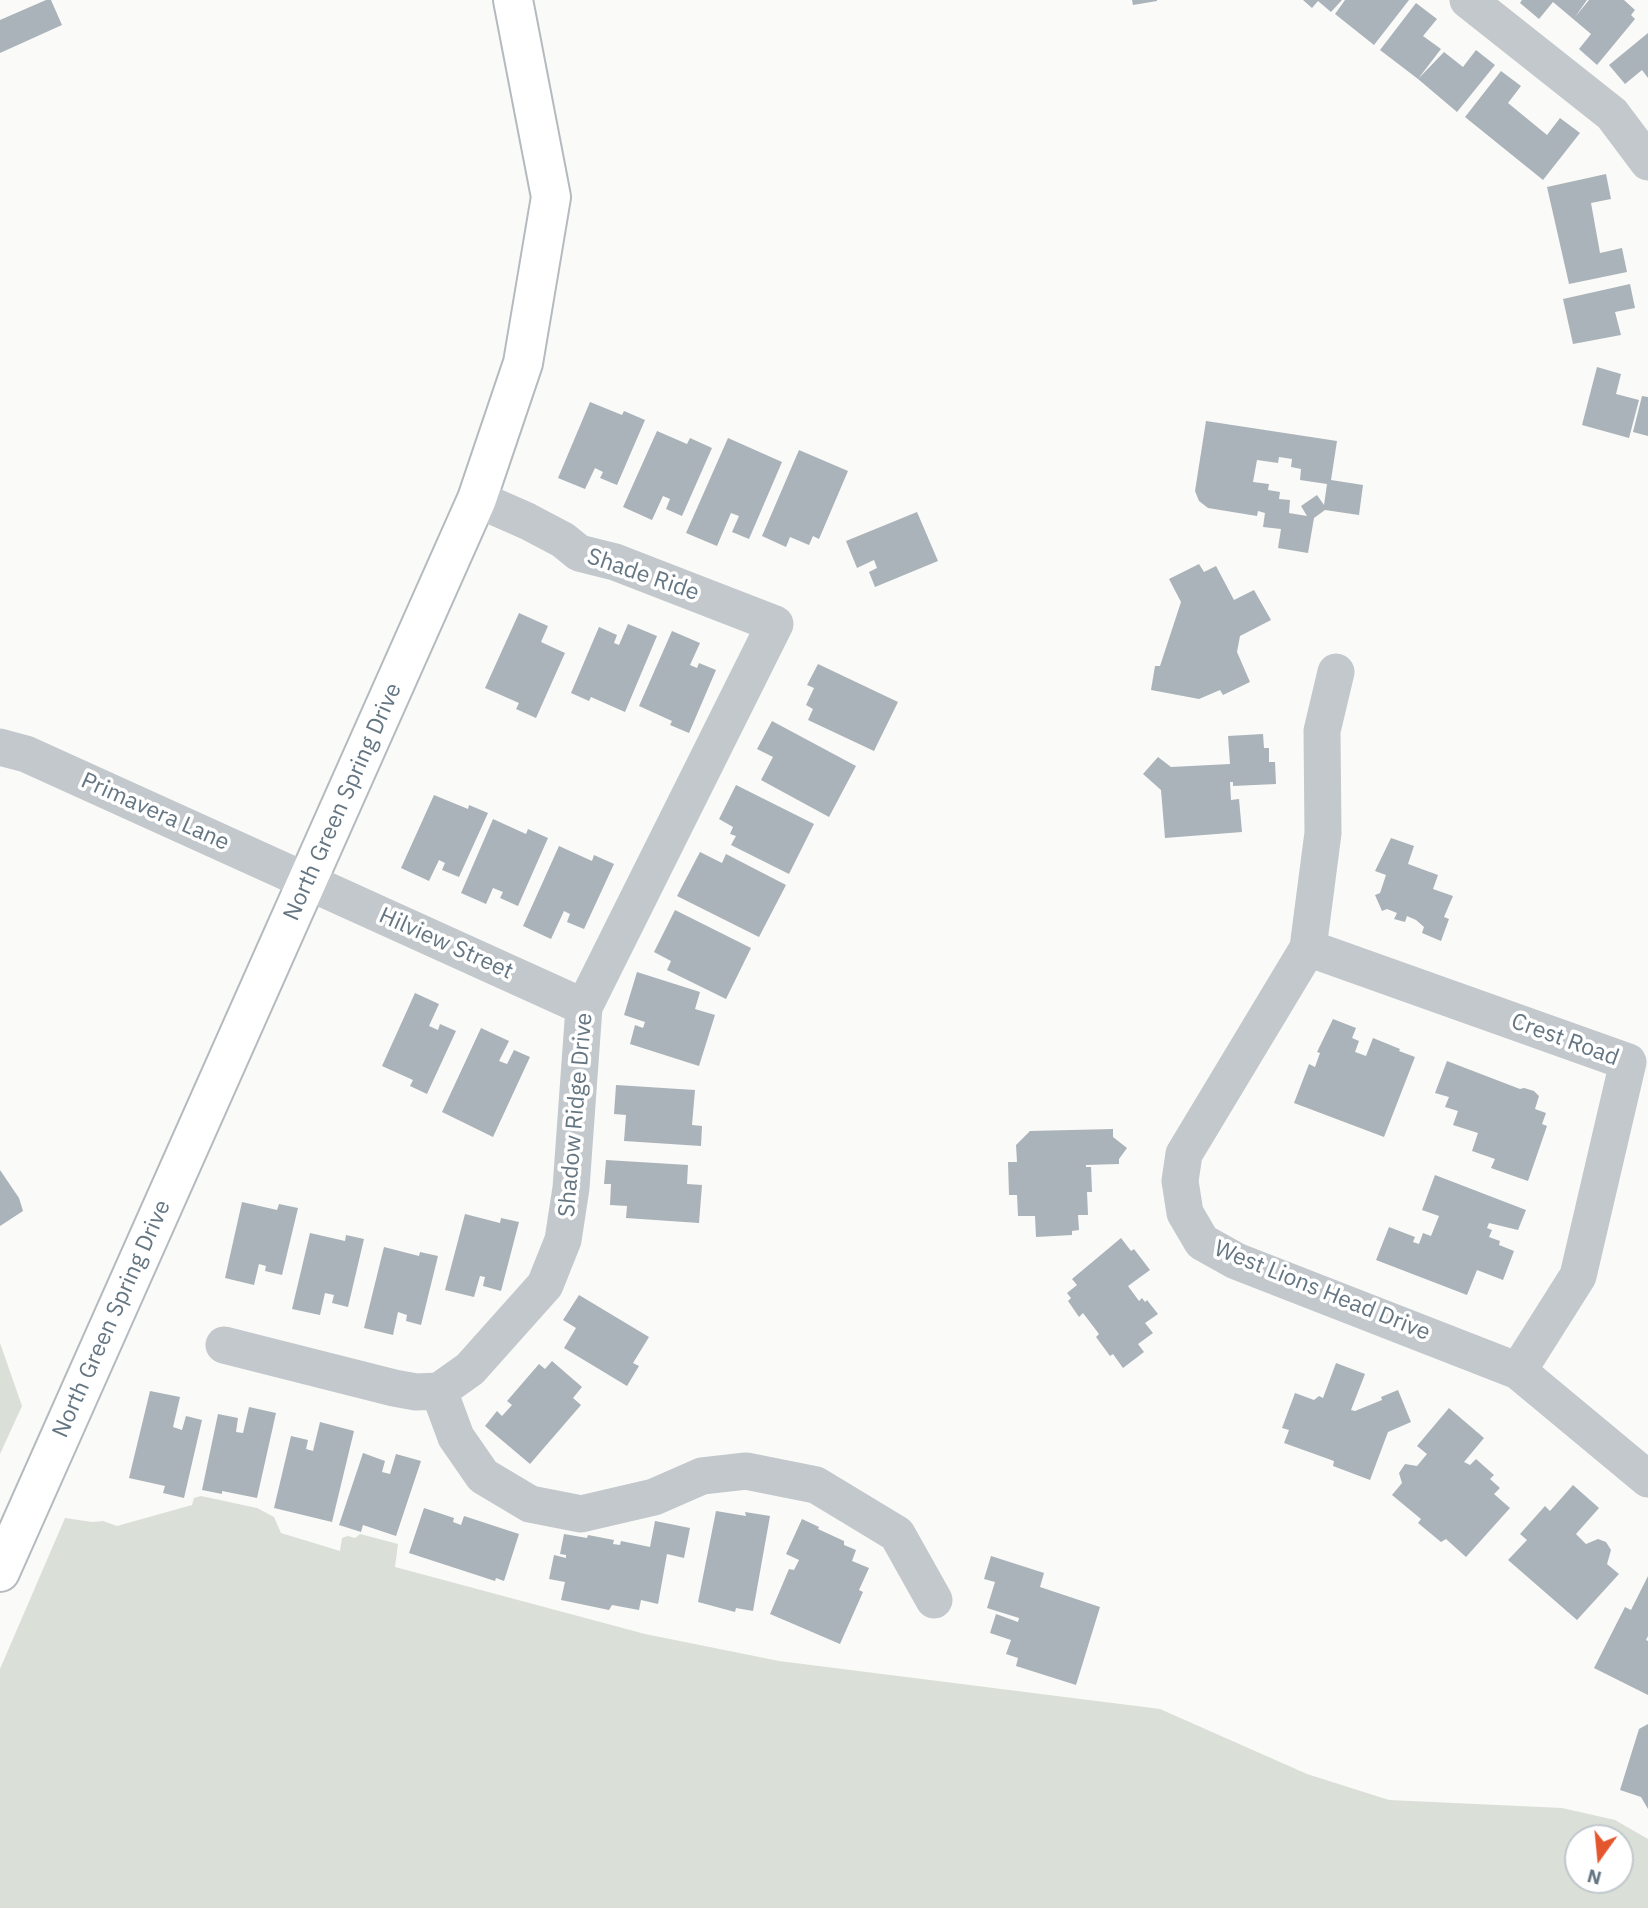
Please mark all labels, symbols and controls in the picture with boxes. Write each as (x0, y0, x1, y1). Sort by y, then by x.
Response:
street label: Shade Ride (583, 543, 703, 607)
street label: North Green Spring Drive (278, 679, 408, 925)
street label: Primavera Lane (77, 767, 233, 857)
street label: Hilview Street (375, 902, 517, 986)
street label: Crest Road (1507, 1008, 1623, 1072)
street label: Shadow Ridge Drive (553, 1012, 599, 1218)
street label: North Green Spring Drive (47, 1196, 177, 1442)
street label: West Lions Head Drive (1210, 1235, 1434, 1347)
north arrow (1564, 1824, 1634, 1894)
text: N (1584, 1864, 1604, 1891)

